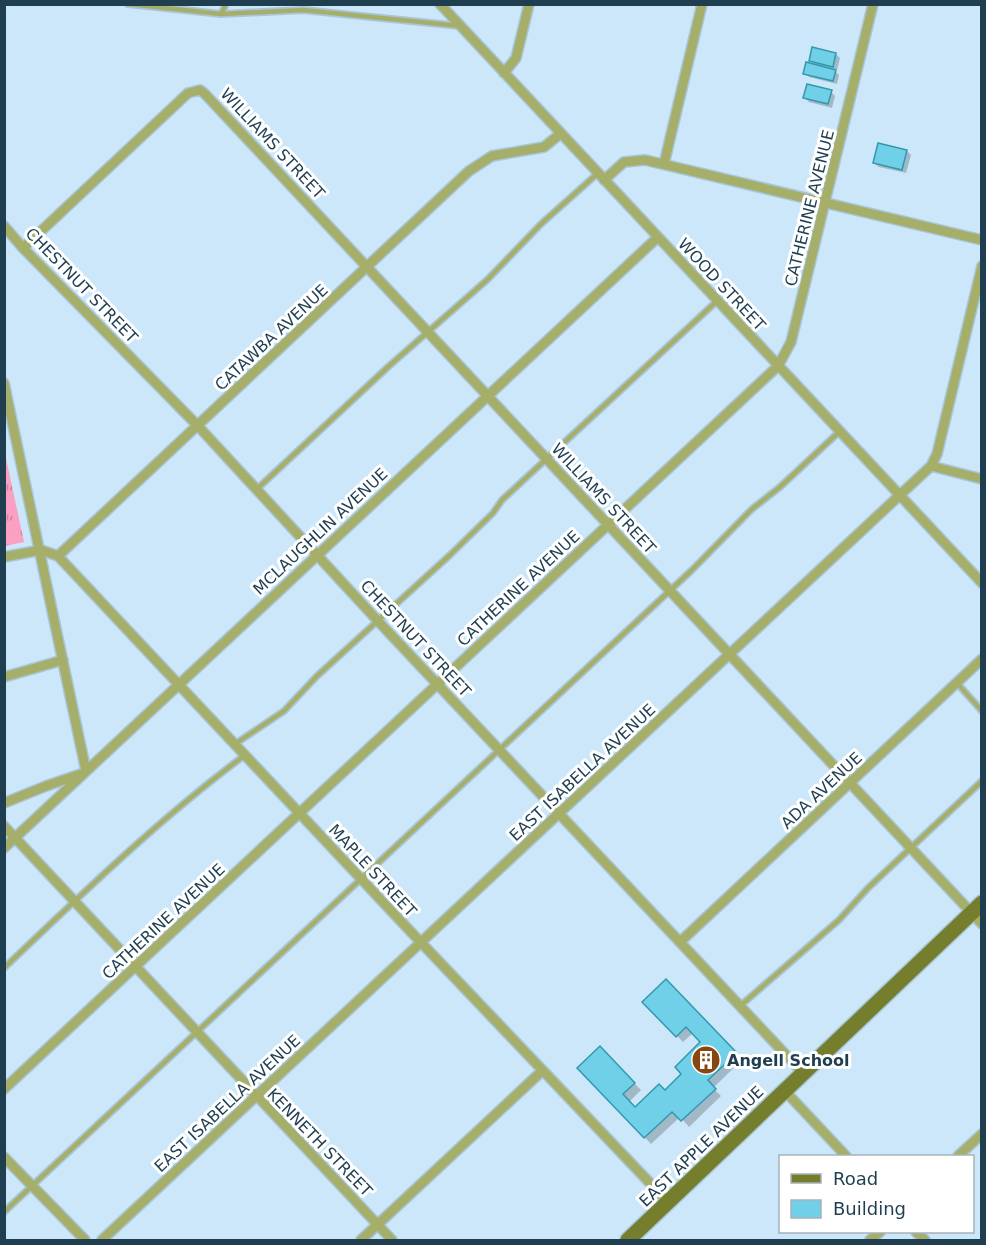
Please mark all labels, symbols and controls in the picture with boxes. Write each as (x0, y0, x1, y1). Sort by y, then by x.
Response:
street label: WILLIAMS STREET (217, 84, 329, 203)
street label: CATHERINE AVENUE (781, 128, 838, 288)
street label: CHESTNUT STREET (22, 224, 142, 347)
street label: WOOD STREET (674, 234, 769, 335)
street label: CATAWBA AVENUE (211, 280, 332, 394)
street label: WILLIAMS STREET (548, 439, 660, 558)
street label: MCLAUGHLIN AVENUE (249, 464, 391, 599)
street label: CATHERINE AVENUE (453, 527, 584, 650)
street label: CHESTNUT STREET (357, 576, 475, 701)
street label: EAST ISABELLA AVENUE (506, 700, 659, 845)
street label: ADA AVENUE (777, 748, 866, 833)
street label: MAPLE STREET (325, 820, 421, 921)
street label: CATHERINE AVENUE (98, 860, 229, 983)
street label: EAST ISABELLA AVENUE (151, 1031, 304, 1176)
building icon: Angell School (690, 1044, 722, 1076)
place label: Angell School (727, 1051, 849, 1070)
street label: EAST APPLE AVENUE (635, 1082, 767, 1211)
street label: KENNETH STREET (263, 1084, 376, 1200)
legend (779, 1155, 974, 1233)
text: Road (833, 1168, 878, 1189)
text: Building (833, 1198, 906, 1219)

